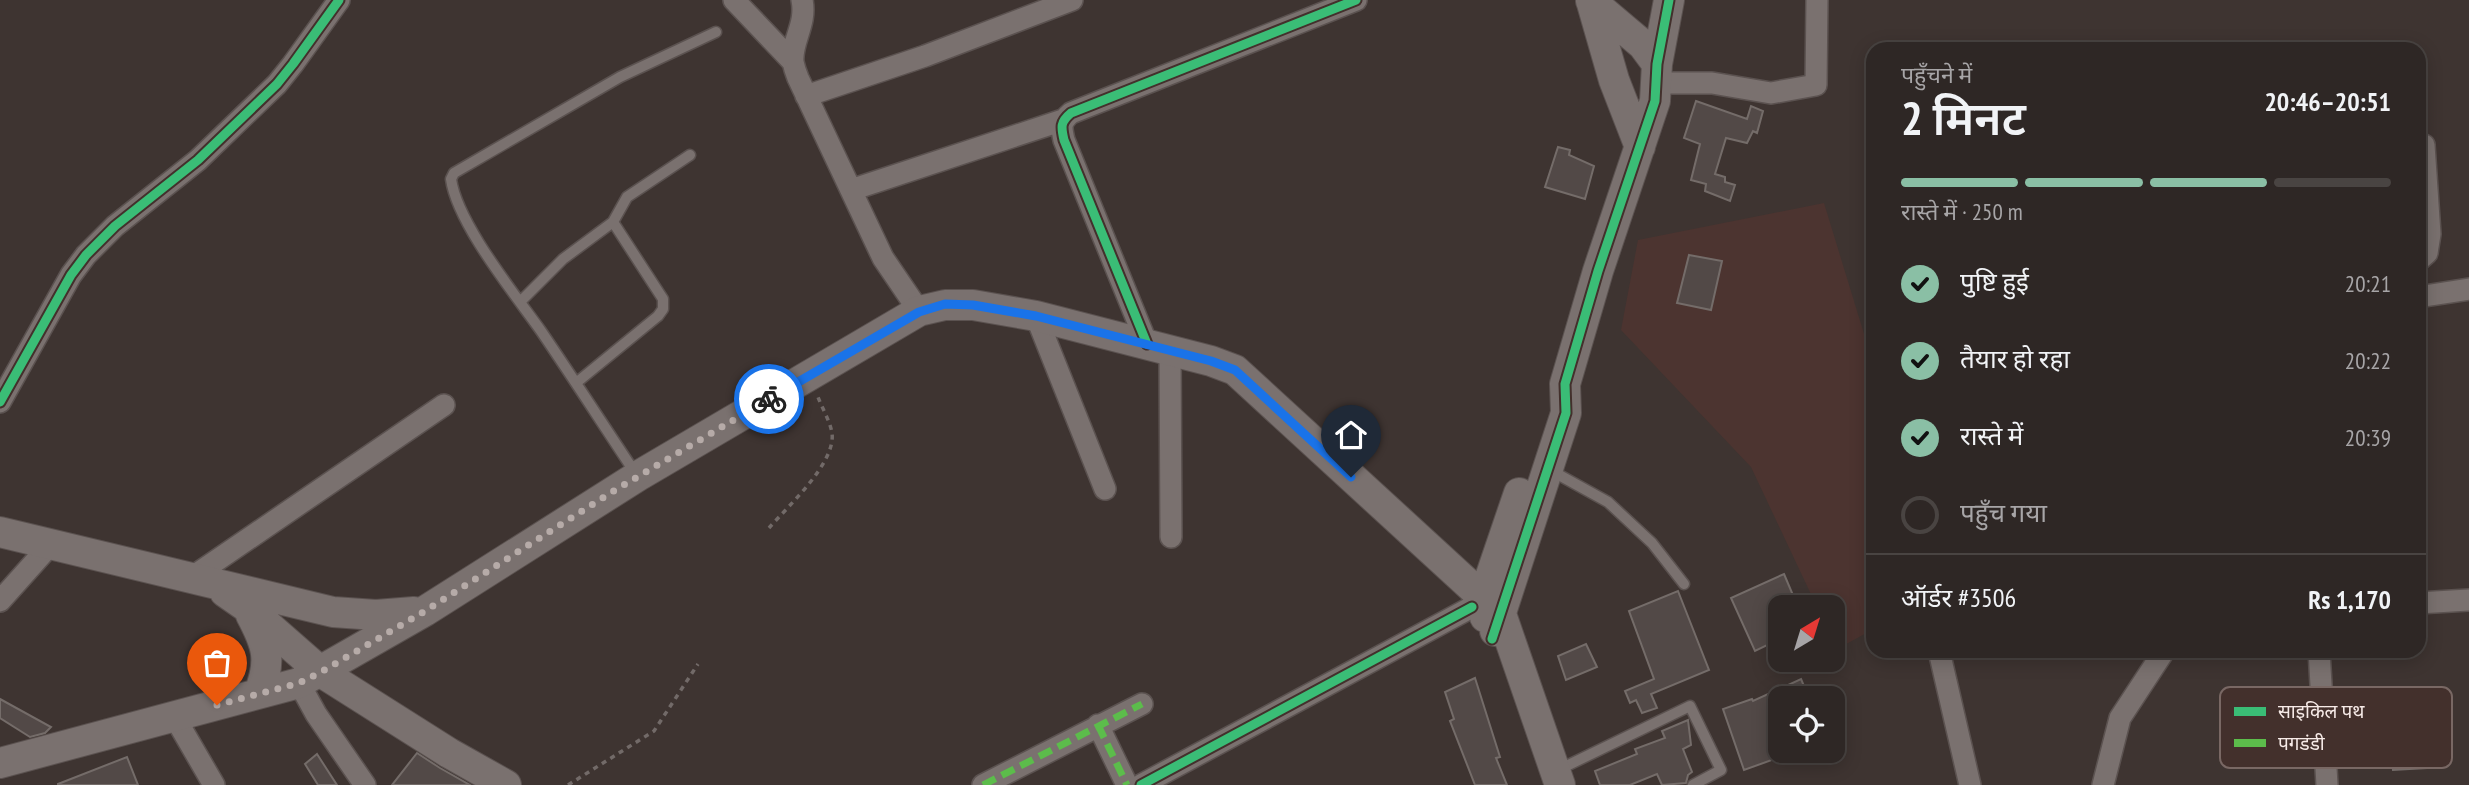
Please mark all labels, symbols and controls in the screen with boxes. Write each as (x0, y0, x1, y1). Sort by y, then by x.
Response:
text: पहुँचने में (1901, 60, 1972, 89)
text: 20:46–20:51 (2264, 85, 2391, 118)
text: 2 मिनट (1901, 88, 2026, 148)
text: रास्ते में · 250 m (1901, 197, 2023, 226)
icon: check (1901, 265, 1939, 303)
text: पुष्टि हुई (1960, 265, 2029, 298)
text: 20:21 (2345, 269, 2391, 298)
icon: check (1901, 342, 1939, 380)
text: तैयार हो रहा (1960, 342, 2070, 375)
text: 20:22 (2345, 346, 2391, 375)
courier (734, 364, 804, 434)
icon: bike (750, 380, 788, 418)
pin (1321, 405, 1381, 477)
icon: home (1332, 416, 1370, 454)
icon: check (1901, 419, 1939, 457)
text: रास्ते में (1960, 419, 2023, 452)
text: 20:39 (2345, 423, 2391, 452)
text: पहुँच गया (1960, 496, 2047, 529)
text: ऑर्डर #3506 (1901, 581, 2016, 614)
text: Rs 1,170 (2308, 583, 2391, 616)
north arrow (1768, 595, 1844, 672)
map controls (1768, 595, 1845, 763)
pin (187, 633, 247, 705)
icon: bag (198, 644, 236, 682)
button: locate (1768, 686, 1845, 763)
legend (2220, 687, 2452, 768)
text: साइकिल पथ (2278, 699, 2365, 723)
text: पगडंडी (2278, 731, 2326, 755)

